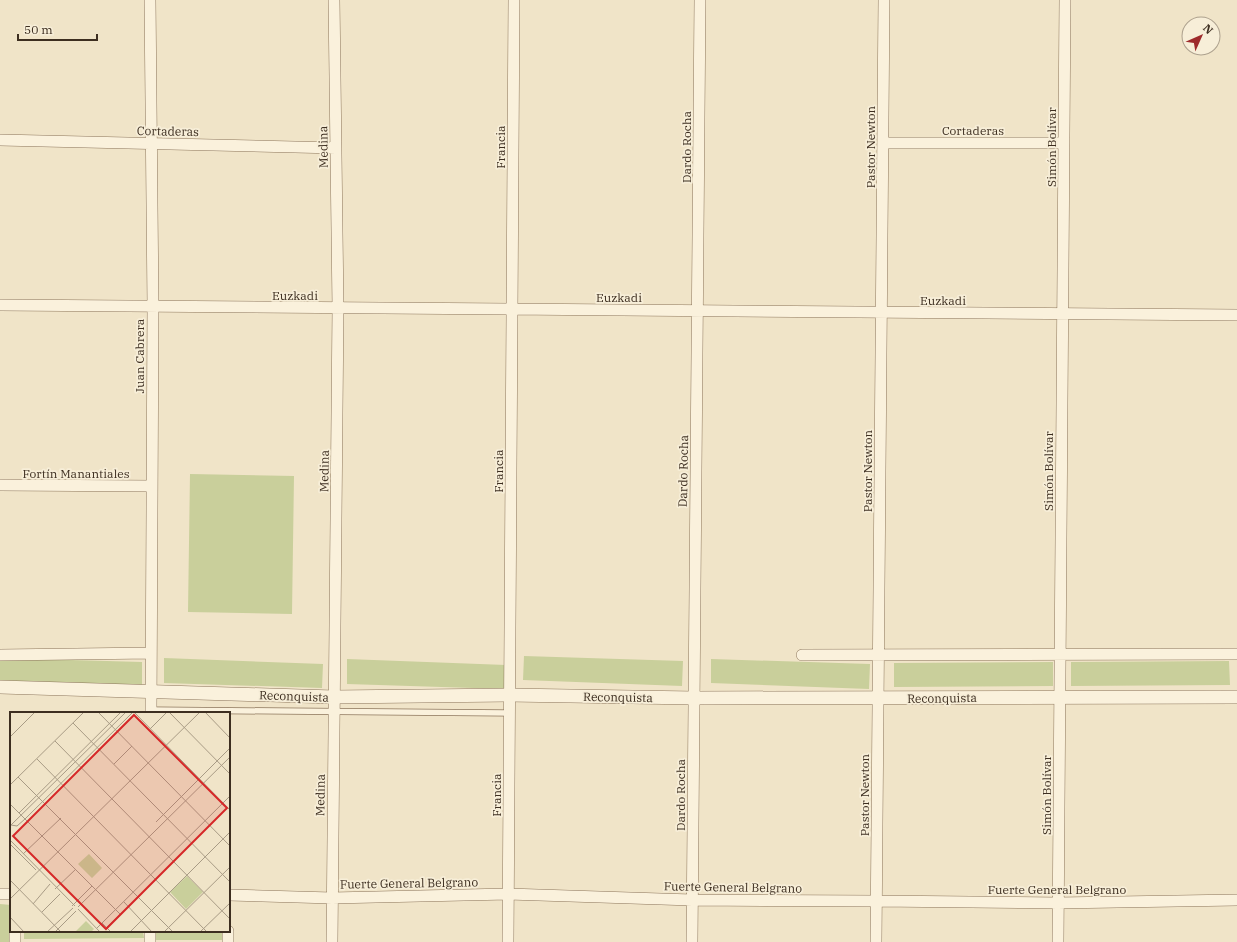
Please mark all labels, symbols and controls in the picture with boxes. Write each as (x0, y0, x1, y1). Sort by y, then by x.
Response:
scale bar (18, 16, 97, 42)
north arrow (1181, 16, 1221, 56)
text: N (1200, 21, 1216, 37)
text: 50 m (24, 22, 53, 37)
street label: Pastor Newton (863, 105, 878, 188)
street label: Simón Bolívar (1044, 106, 1059, 187)
street label: Dardo Rocha (679, 110, 694, 183)
street label: Cortaderas (137, 123, 199, 139)
street label: Cortaderas (942, 123, 1004, 138)
street label: Medina (315, 125, 331, 168)
street label: Francia (493, 125, 508, 169)
street label: Euzkadi (272, 288, 318, 303)
street label: Euzkadi (596, 290, 642, 305)
street label: Euzkadi (920, 293, 966, 308)
street label: Juan Cabrera (132, 318, 147, 393)
street label: Pastor Newton (860, 429, 875, 512)
street label: Simón Bolívar (1041, 430, 1056, 511)
street label: Dardo Rocha (675, 434, 691, 507)
street label: Medina (316, 449, 332, 492)
street label: Francia (491, 449, 506, 493)
street label: Fortín Manantiales (22, 466, 130, 481)
street label: Reconquista (259, 687, 330, 705)
street label: Reconquista (583, 689, 653, 705)
street label: Reconquista (907, 690, 977, 706)
inset map (10, 712, 230, 932)
street label: Pastor Newton (857, 753, 872, 836)
street label: Simón Bolívar (1039, 754, 1054, 835)
street label: Dardo Rocha (673, 758, 688, 831)
street label: Medina (312, 773, 328, 816)
street label: Francia (489, 773, 504, 817)
street label: Fuerte General Belgrano (340, 874, 478, 892)
street label: Fuerte General Belgrano (664, 878, 802, 896)
street label: Fuerte General Belgrano (988, 882, 1126, 897)

